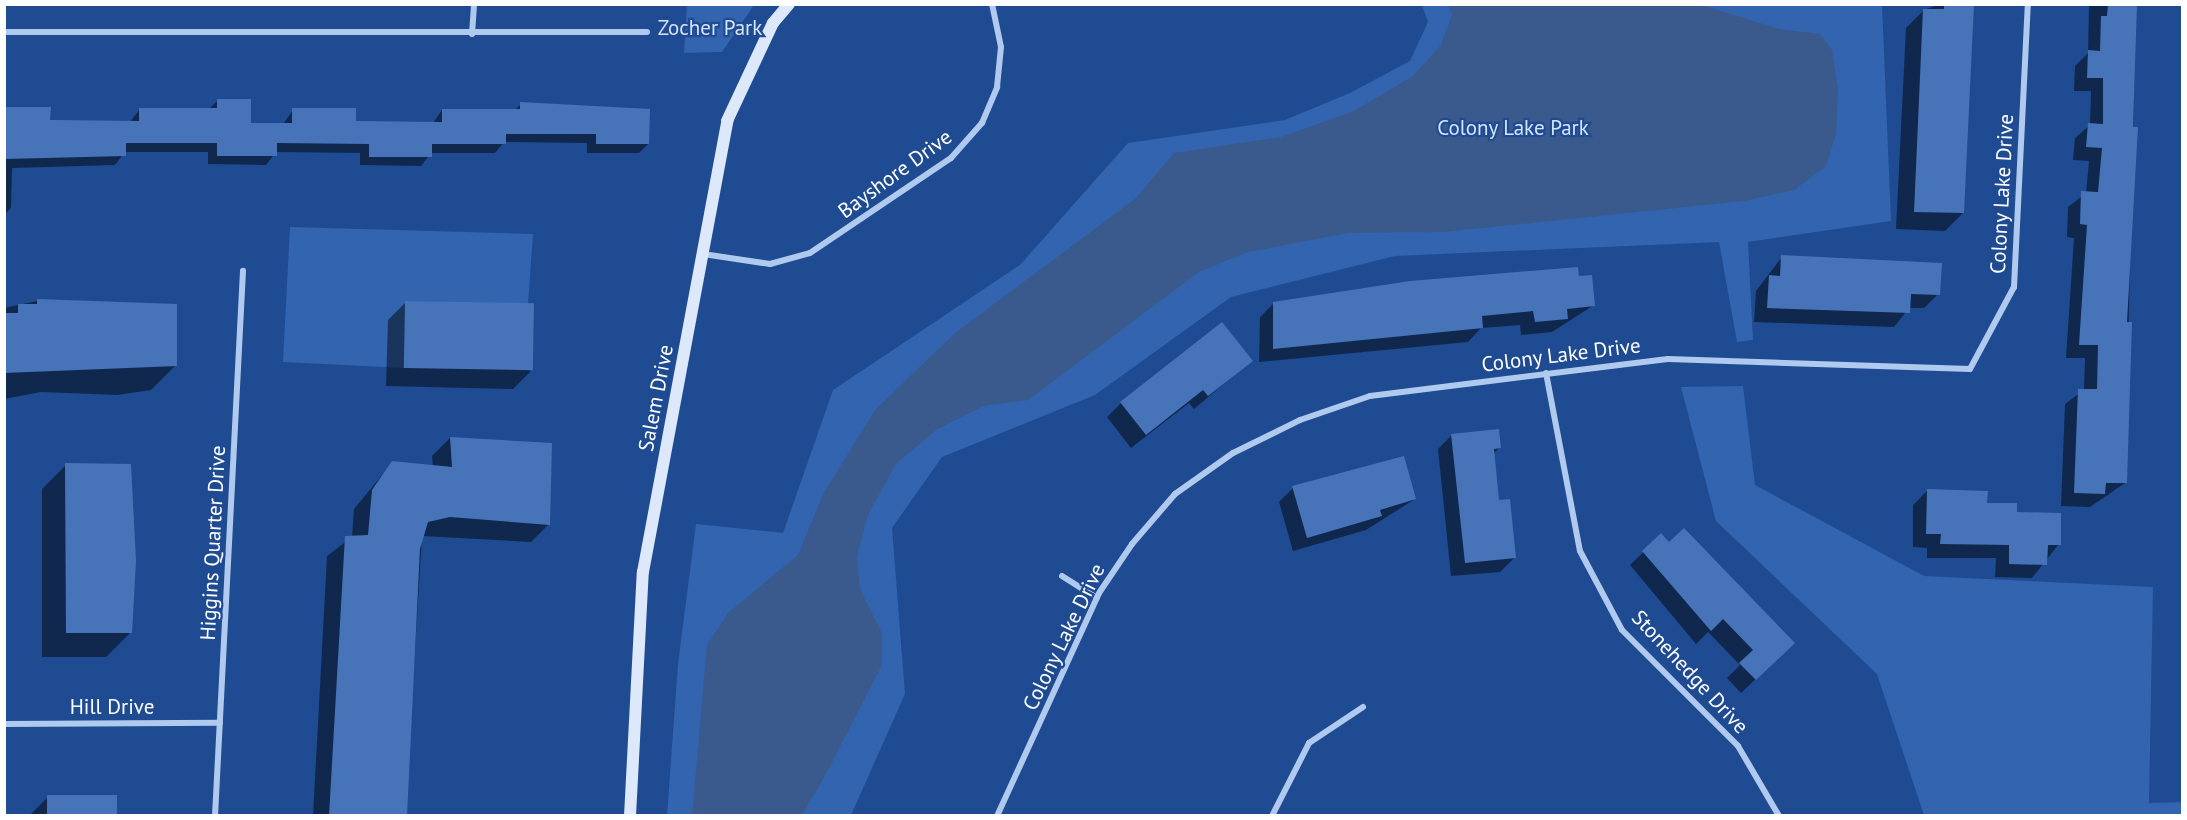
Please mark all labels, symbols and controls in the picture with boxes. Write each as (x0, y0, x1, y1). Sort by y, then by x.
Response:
park label: Zocher Park (658, 15, 762, 41)
street label: Colony Lake Drive (1985, 113, 2019, 275)
park label: Colony Lake Park (1437, 115, 1589, 141)
street label: Bayshore Drive (833, 124, 957, 224)
street label: Colony Lake Drive (1480, 333, 1642, 377)
street label: Salem Drive (633, 343, 679, 453)
street label: Higgins Quarter Drive (195, 445, 231, 641)
street label: Colony Lake Drive (1017, 559, 1111, 715)
street label: Stonehedge Drive (1626, 605, 1754, 739)
street label: Hill Drive (70, 694, 154, 720)

